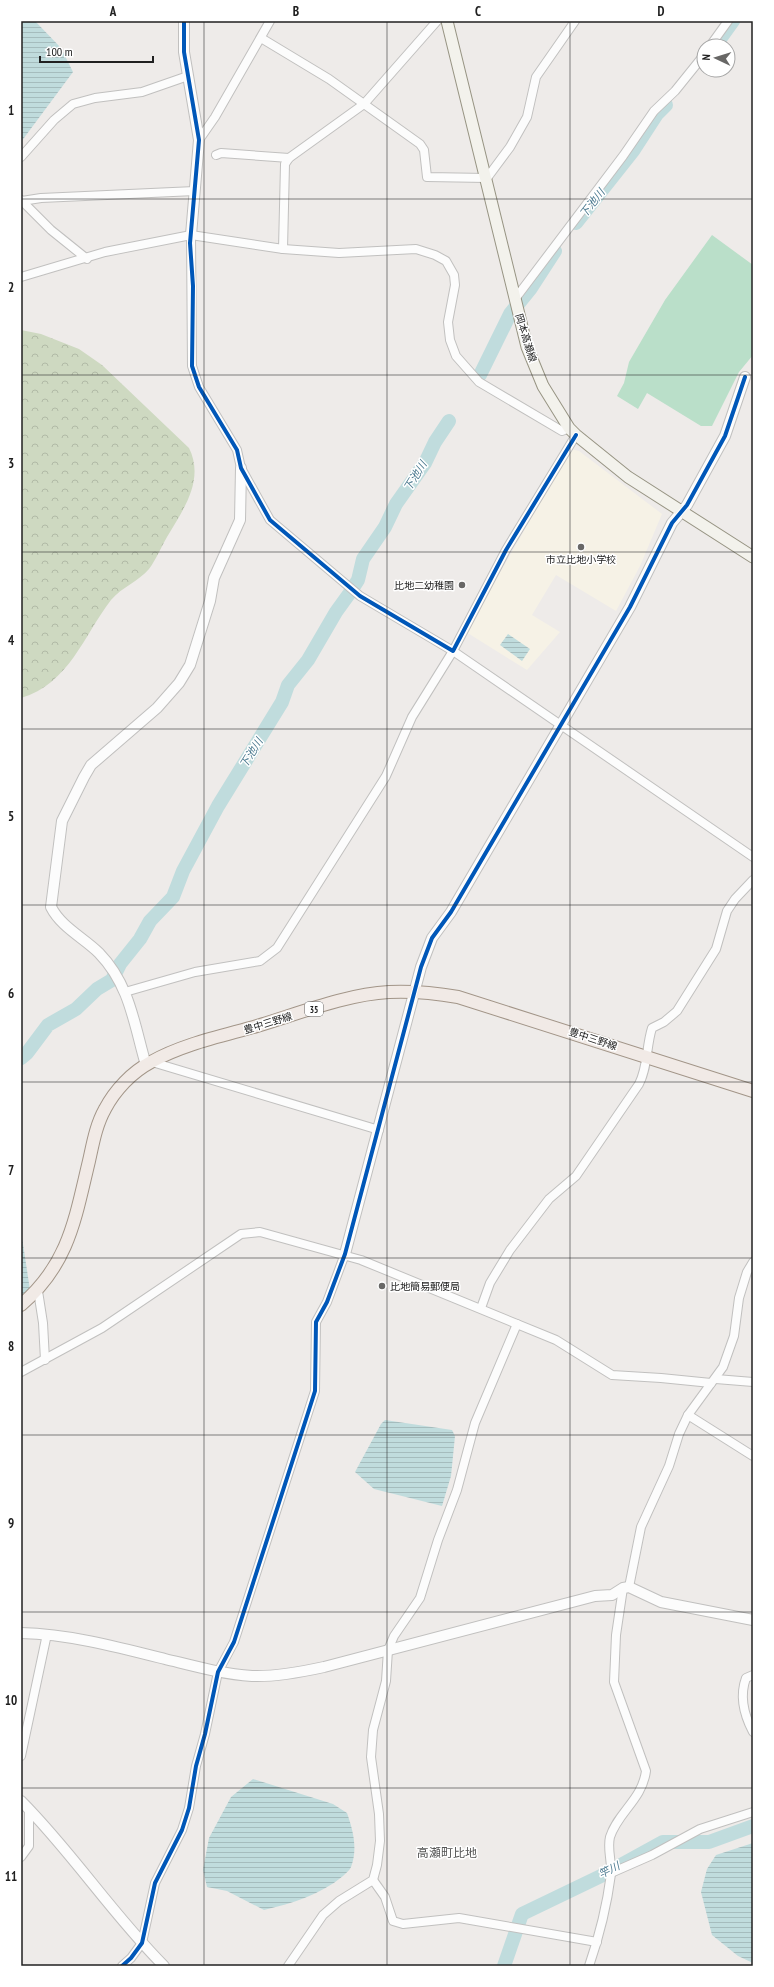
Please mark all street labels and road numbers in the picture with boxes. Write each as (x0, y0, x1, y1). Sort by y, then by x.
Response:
street label: 岡本高瀬線 (512, 312, 540, 364)
road number: 35 (305, 1002, 323, 1016)
street label: 豊中三野線 (242, 1009, 294, 1037)
street label: 豊中三野線 (567, 1025, 619, 1053)

